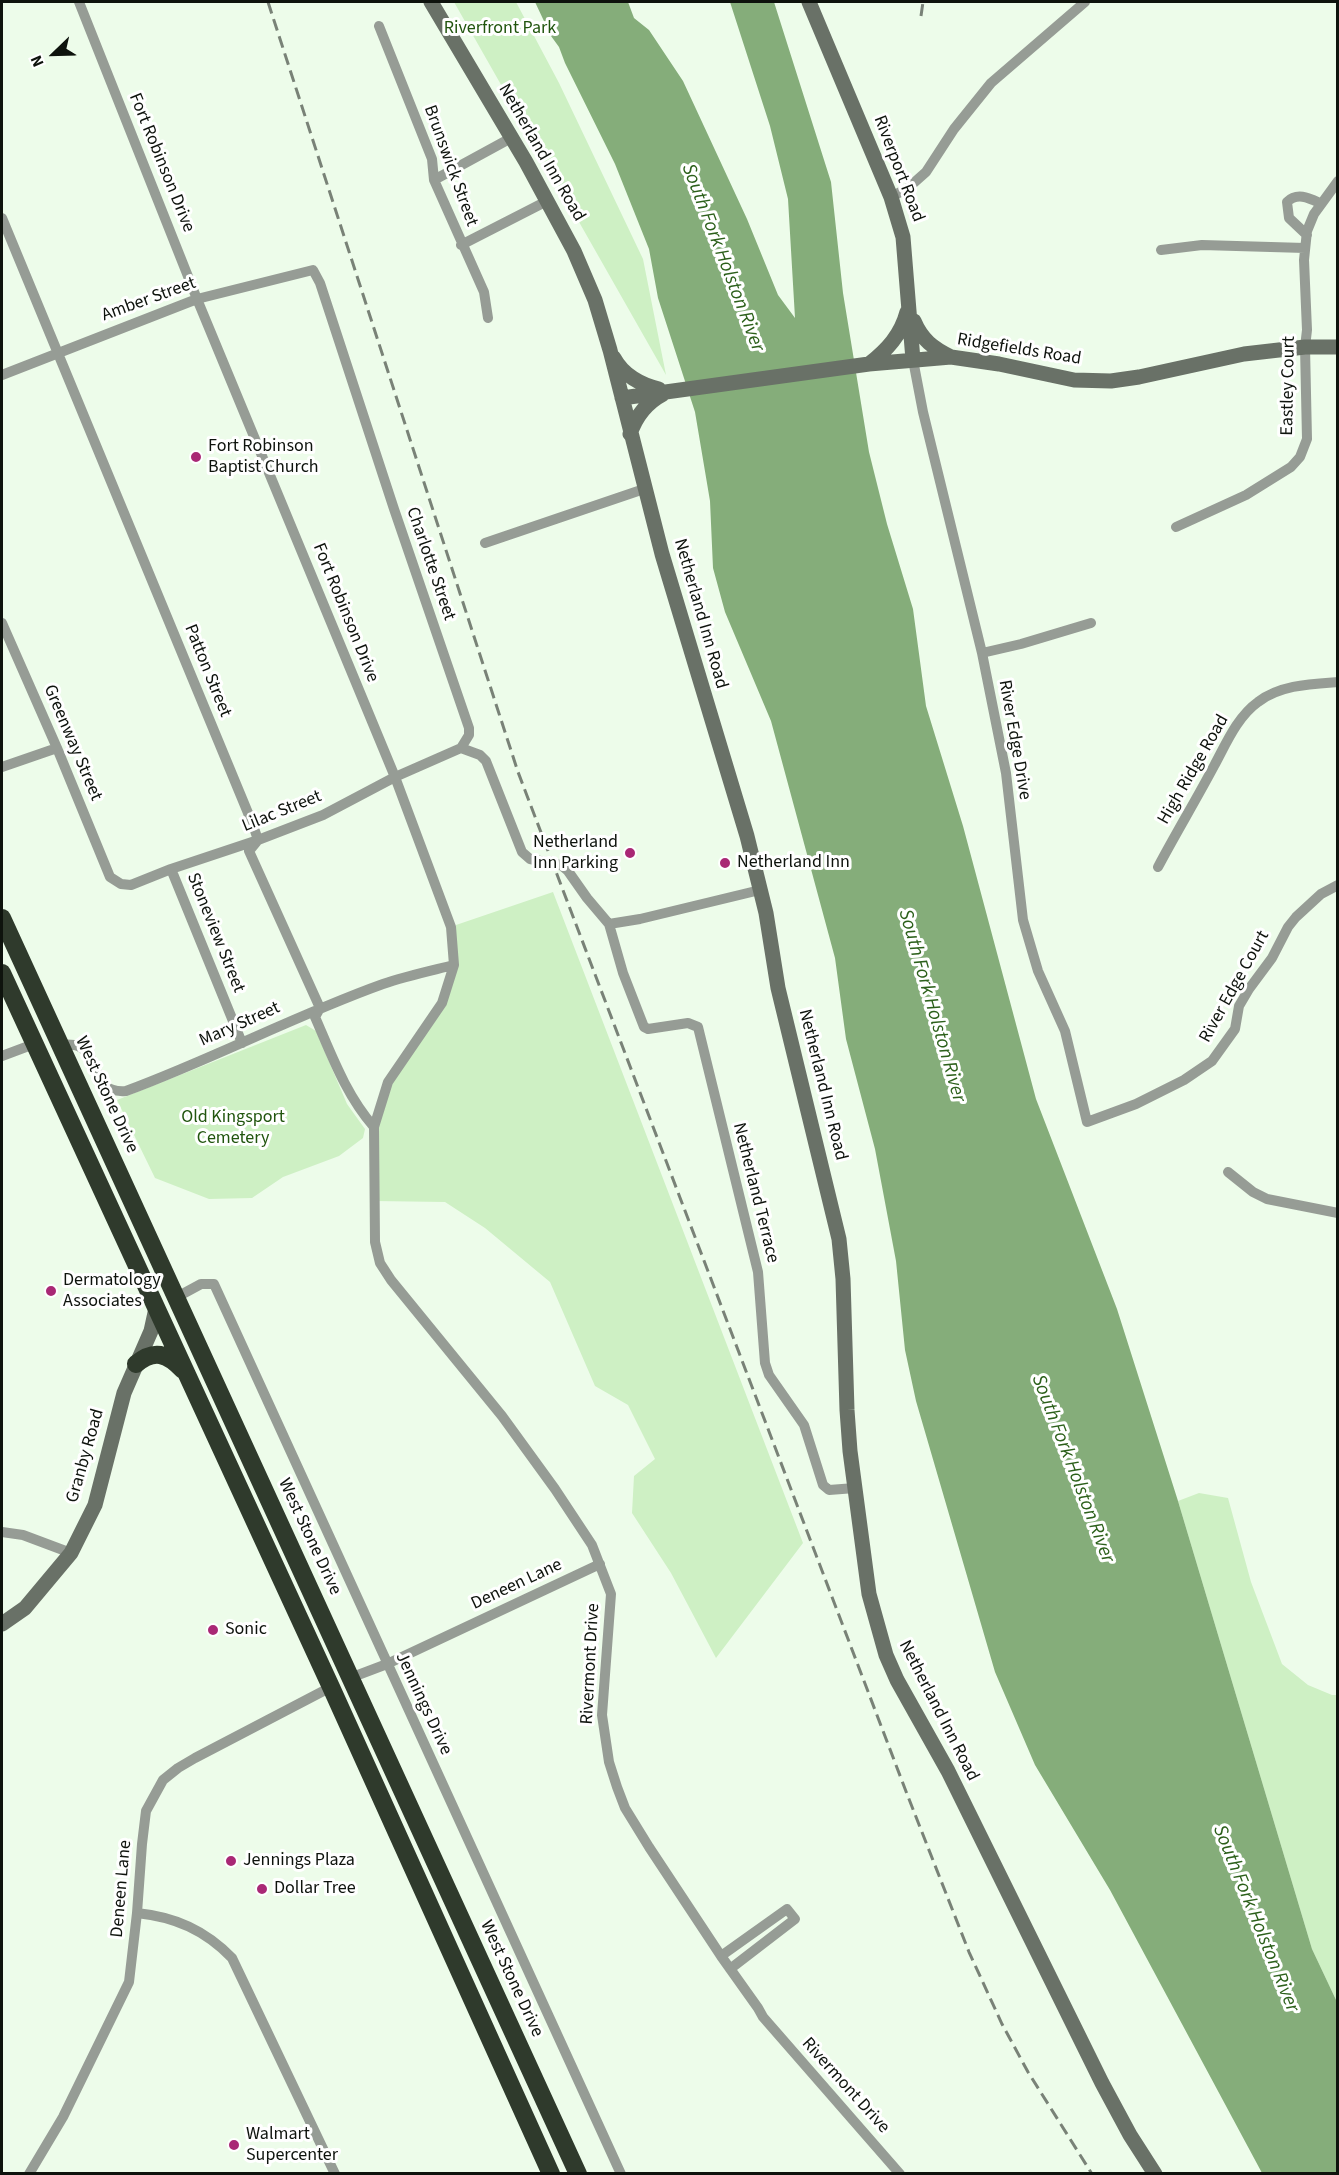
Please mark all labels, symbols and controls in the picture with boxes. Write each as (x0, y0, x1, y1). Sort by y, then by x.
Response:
park label: Riverfront Park (444, 18, 556, 40)
north arrow (24, 24, 84, 84)
text: N (25, 52, 50, 70)
street label: Netherland Inn Road (493, 80, 589, 226)
street label: Fort Robinson Drive (123, 90, 199, 236)
street label: Brunswick Street (418, 103, 482, 229)
street label: Riverport Road (868, 113, 928, 225)
water label: South Fork Holston River (675, 161, 769, 355)
street label: Amber Street (99, 273, 199, 327)
street label: Ridgefields Road (955, 330, 1083, 370)
street label: Eastley Court (1277, 336, 1301, 436)
place label: Fort Robinson Baptist Church (208, 436, 319, 478)
marker: Fort Robinson Baptist Church (189, 450, 203, 464)
street label: Charlotte Street (400, 504, 460, 624)
street label: Netherland Inn Road (668, 536, 732, 692)
street label: Fort Robinson Drive (307, 540, 383, 686)
street label: Patton Street (179, 621, 235, 721)
street label: River Edge Drive (993, 678, 1035, 802)
street label: Greenway Street (38, 682, 106, 804)
street label: High Ridge Road (1154, 711, 1234, 829)
street label: Lilac Street (239, 786, 325, 838)
place label: Netherland Inn Parking (533, 832, 618, 874)
marker: Netherland Inn Parking (623, 846, 637, 860)
place label: Netherland Inn (737, 852, 850, 874)
marker: Netherland Inn (718, 856, 732, 870)
street label: Stoneview Street (181, 870, 249, 996)
water label: South Fork Holston River (892, 907, 970, 1105)
street label: River Edge Court (1195, 927, 1275, 1047)
street label: Mary Street (196, 998, 284, 1052)
street label: Netherland Inn Road (793, 1007, 851, 1163)
street label: West Stone Drive (70, 1033, 142, 1157)
park label: Old Kingsport Cemetery (181, 1107, 285, 1150)
street label: Netherland Terrace (727, 1121, 783, 1265)
place label: Dermatology Associates (63, 1270, 161, 1312)
marker: Dermatology Associates (44, 1284, 58, 1298)
water label: South Fork Holston River (1025, 1372, 1119, 1566)
street label: Granby Road (62, 1407, 110, 1505)
street label: West Stone Drive (273, 1475, 345, 1599)
street label: Deneen Lane (468, 1555, 566, 1615)
street label: Rivermont Drive (577, 1603, 605, 1725)
place label: Sonic (225, 1619, 267, 1641)
marker: Sonic (206, 1623, 220, 1637)
street label: Netherland Inn Road (893, 1637, 983, 1785)
street label: Jennings Drive (390, 1649, 456, 1759)
water label: South Fork Holston River (1206, 1822, 1304, 2016)
street label: Deneen Lane (107, 1839, 137, 1939)
place label: Jennings Plaza (243, 1850, 355, 1872)
marker: Jennings Plaza (224, 1854, 238, 1868)
place label: Dollar Tree (274, 1878, 356, 1900)
marker: Dollar Tree (255, 1882, 269, 1896)
street label: West Stone Drive (475, 1917, 547, 2041)
street label: Rivermont Drive (796, 2034, 894, 2138)
place label: Walmart Supercenter (246, 2124, 338, 2166)
marker: Walmart Supercenter (227, 2138, 241, 2152)

